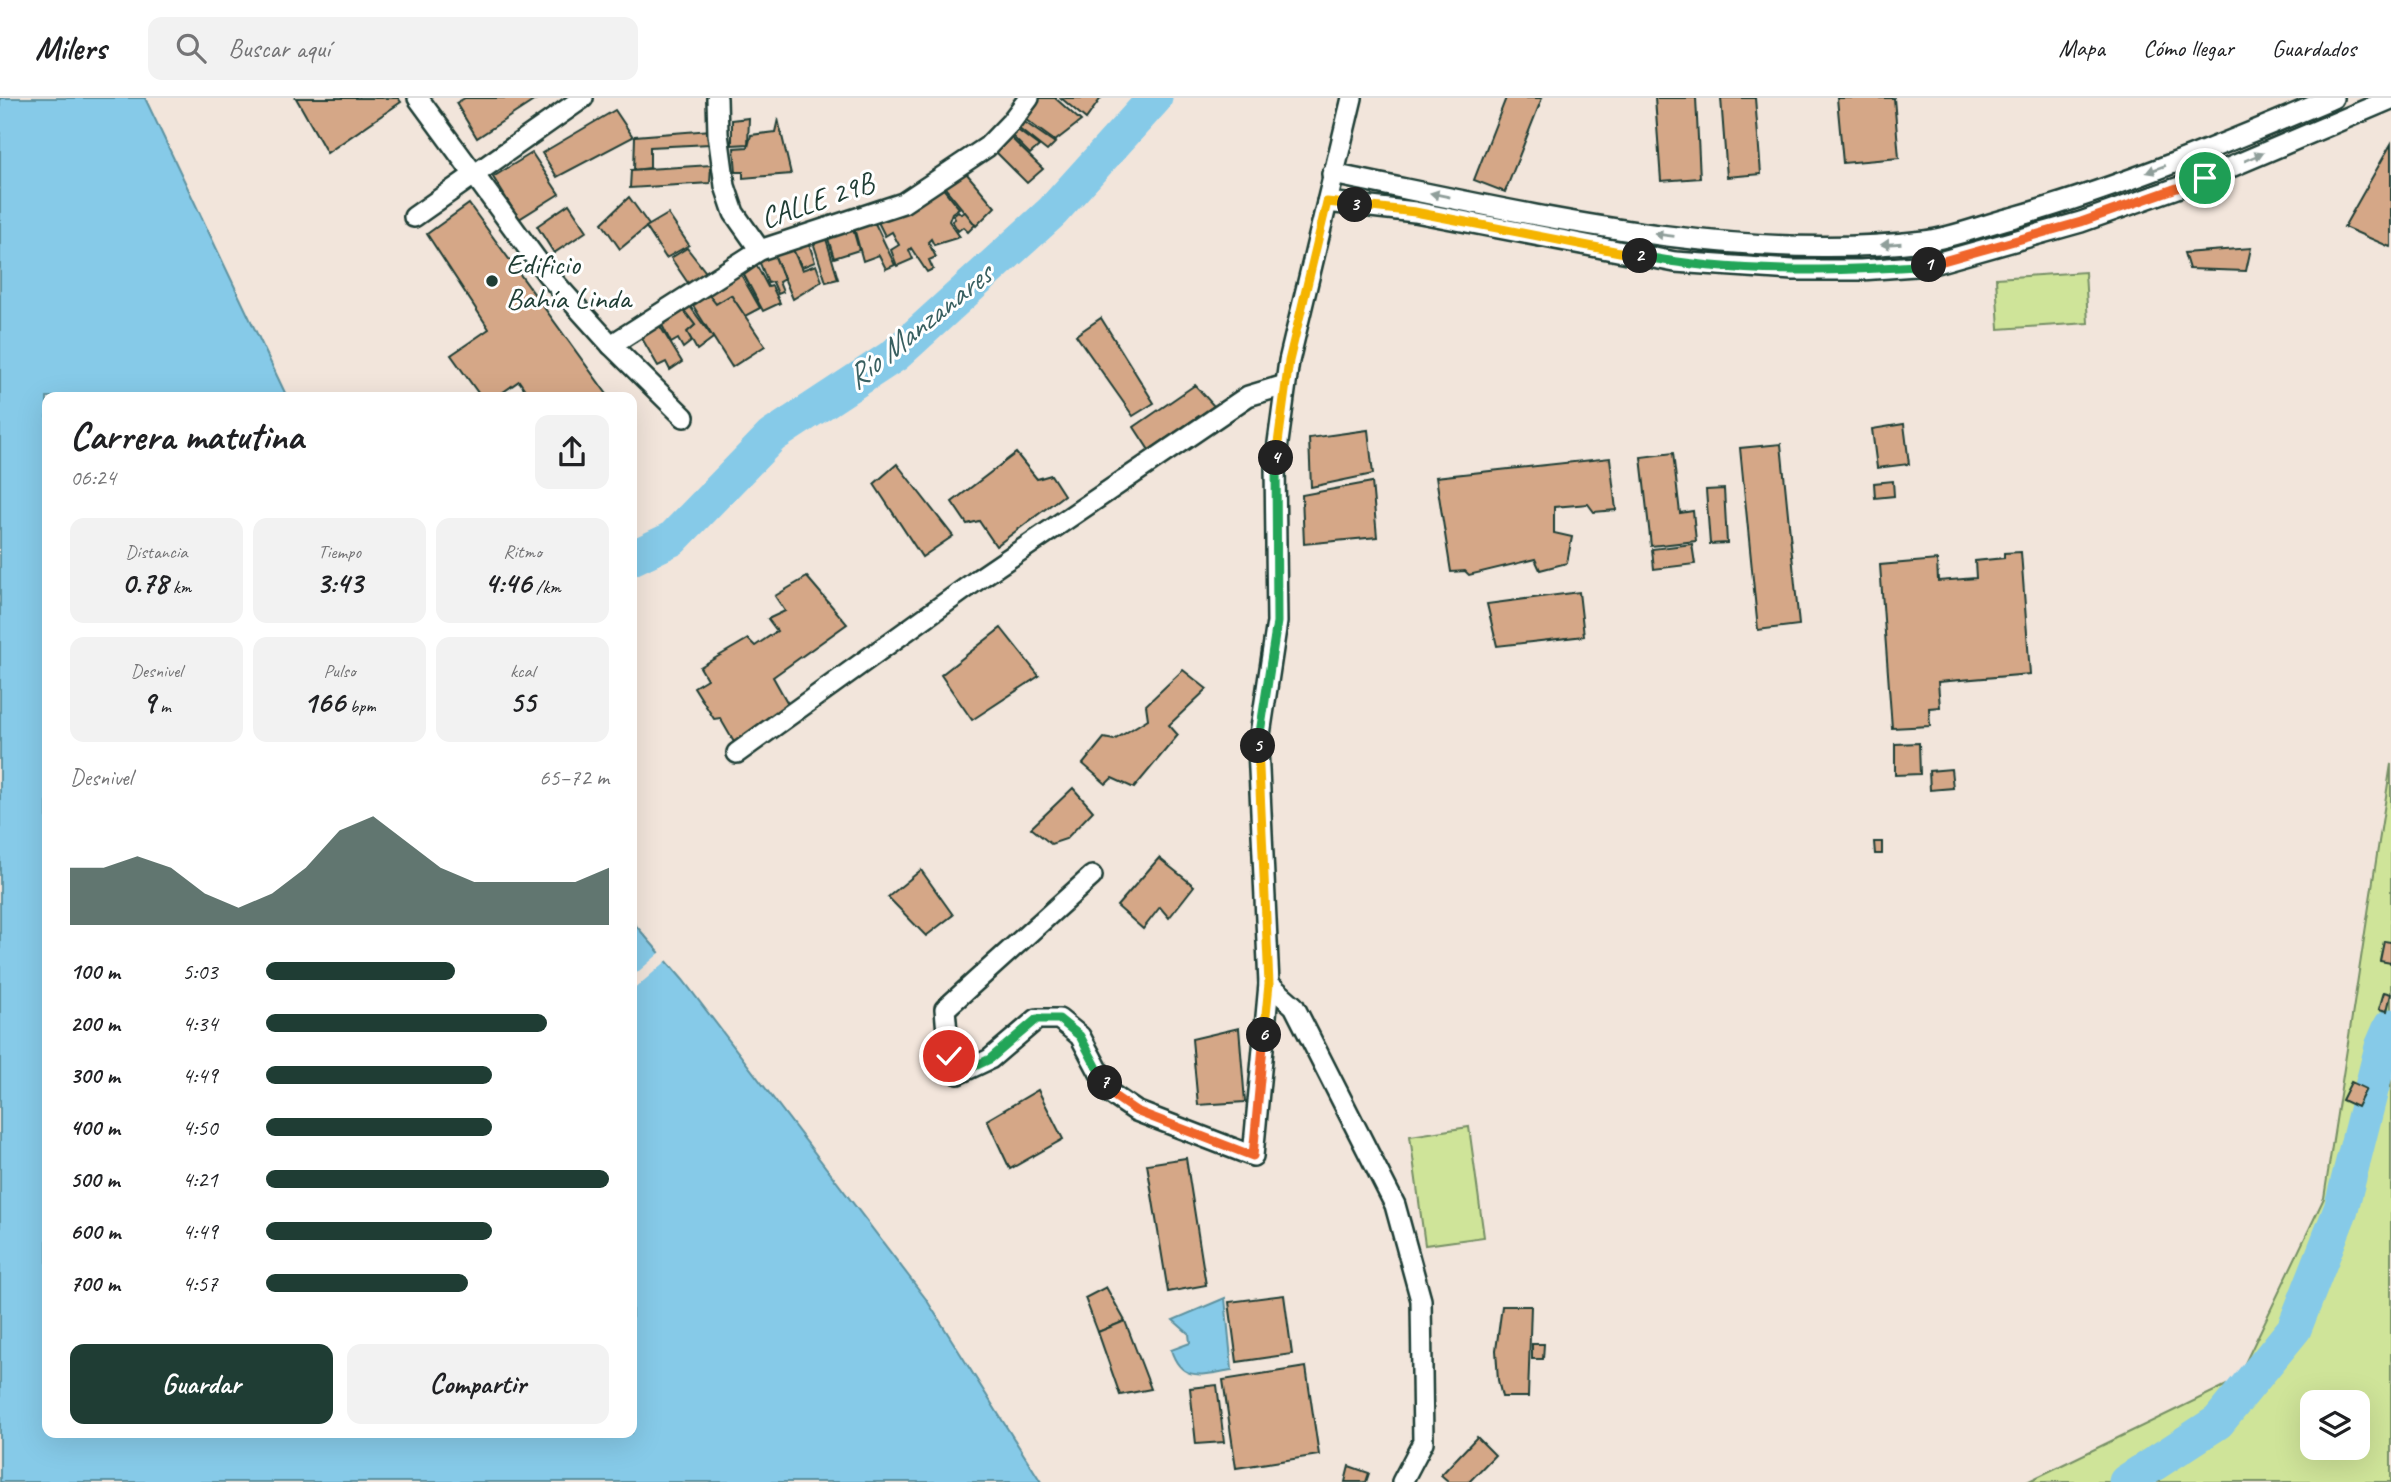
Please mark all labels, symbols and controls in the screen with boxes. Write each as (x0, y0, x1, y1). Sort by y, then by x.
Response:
search box (148, 17, 638, 80)
text: Milers (35, 27, 106, 69)
icon: search (172, 29, 210, 67)
text: Buscar aquí (228, 32, 330, 65)
text: Mapa (2058, 33, 2105, 63)
text: Cómo llegar (2143, 33, 2234, 63)
text: Guardados (2272, 33, 2356, 63)
pin (2175, 148, 2235, 208)
one-way arrow (2243, 152, 2264, 163)
icon: arrive (2186, 159, 2224, 197)
street label: CALLE 29B (756, 162, 881, 237)
one-way arrow (2146, 164, 2167, 175)
pin: 3 (1338, 188, 1372, 222)
one-way arrow (1429, 189, 1451, 200)
text: 3 (1350, 192, 1359, 216)
one-way arrow (1653, 229, 1675, 240)
pin: 2 (1622, 238, 1658, 274)
one-way arrow (1880, 239, 1902, 250)
text: 2 (1635, 243, 1644, 267)
place label: Edificio Bahía Linda (506, 245, 633, 317)
pin: 1 (1912, 248, 1946, 282)
water label: Río Manzanares (837, 252, 1004, 398)
text: 1 (1924, 252, 1933, 276)
marker: Edificio Bahía Linda (484, 273, 500, 289)
text: Carrera matutina (70, 413, 304, 460)
button: share (535, 415, 609, 489)
pin: 4 (1258, 440, 1294, 476)
text: 4 (1271, 445, 1280, 469)
text: 06:24 (70, 463, 116, 492)
text: Distancia (125, 540, 188, 564)
text: Tiempo (318, 540, 361, 564)
text: Ritmo (503, 540, 542, 564)
text: 0.78 (122, 564, 168, 602)
text: 3:43 (316, 564, 363, 602)
text: 4:46 (484, 564, 531, 602)
text: km (168, 575, 191, 599)
text: /km (531, 575, 561, 599)
text: Desnivel (131, 659, 182, 683)
text: Pulso (324, 659, 355, 683)
text: kcal (510, 659, 535, 683)
text: 9 (142, 683, 155, 721)
text: 166 (303, 683, 345, 721)
text: 55 (509, 683, 536, 721)
text: m (155, 694, 171, 718)
text: bpm (345, 694, 376, 718)
pin: 5 (1240, 728, 1276, 764)
text: 5 (1253, 733, 1262, 757)
text: Desnivel (70, 763, 132, 792)
text: 65–72 m (539, 763, 609, 792)
text: 100 m (70, 957, 120, 986)
text: 5:03 (182, 957, 218, 986)
text: 200 m (70, 1009, 120, 1038)
text: 4:34 (182, 1009, 218, 1038)
pin: 6 (1246, 1018, 1282, 1052)
text: 6 (1259, 1022, 1268, 1046)
pin (919, 1026, 979, 1086)
icon: check (930, 1037, 968, 1075)
text: 300 m (70, 1061, 120, 1090)
text: 4:49 (182, 1061, 218, 1090)
pin: 7 (1088, 1066, 1122, 1100)
text: 7 (1100, 1070, 1109, 1094)
text: 400 m (70, 1113, 120, 1142)
text: 4:50 (182, 1113, 218, 1142)
text: 500 m (70, 1165, 119, 1194)
text: 4:21 (182, 1165, 218, 1194)
text: 600 m (70, 1217, 120, 1246)
text: 4:49 (182, 1217, 218, 1246)
text: 700 m (70, 1269, 120, 1298)
text: 4:57 (182, 1269, 218, 1298)
button: Guardar (70, 1344, 333, 1424)
button: Compartir (347, 1344, 609, 1424)
map controls (2300, 1390, 2370, 1460)
button: layers (2300, 1390, 2370, 1460)

